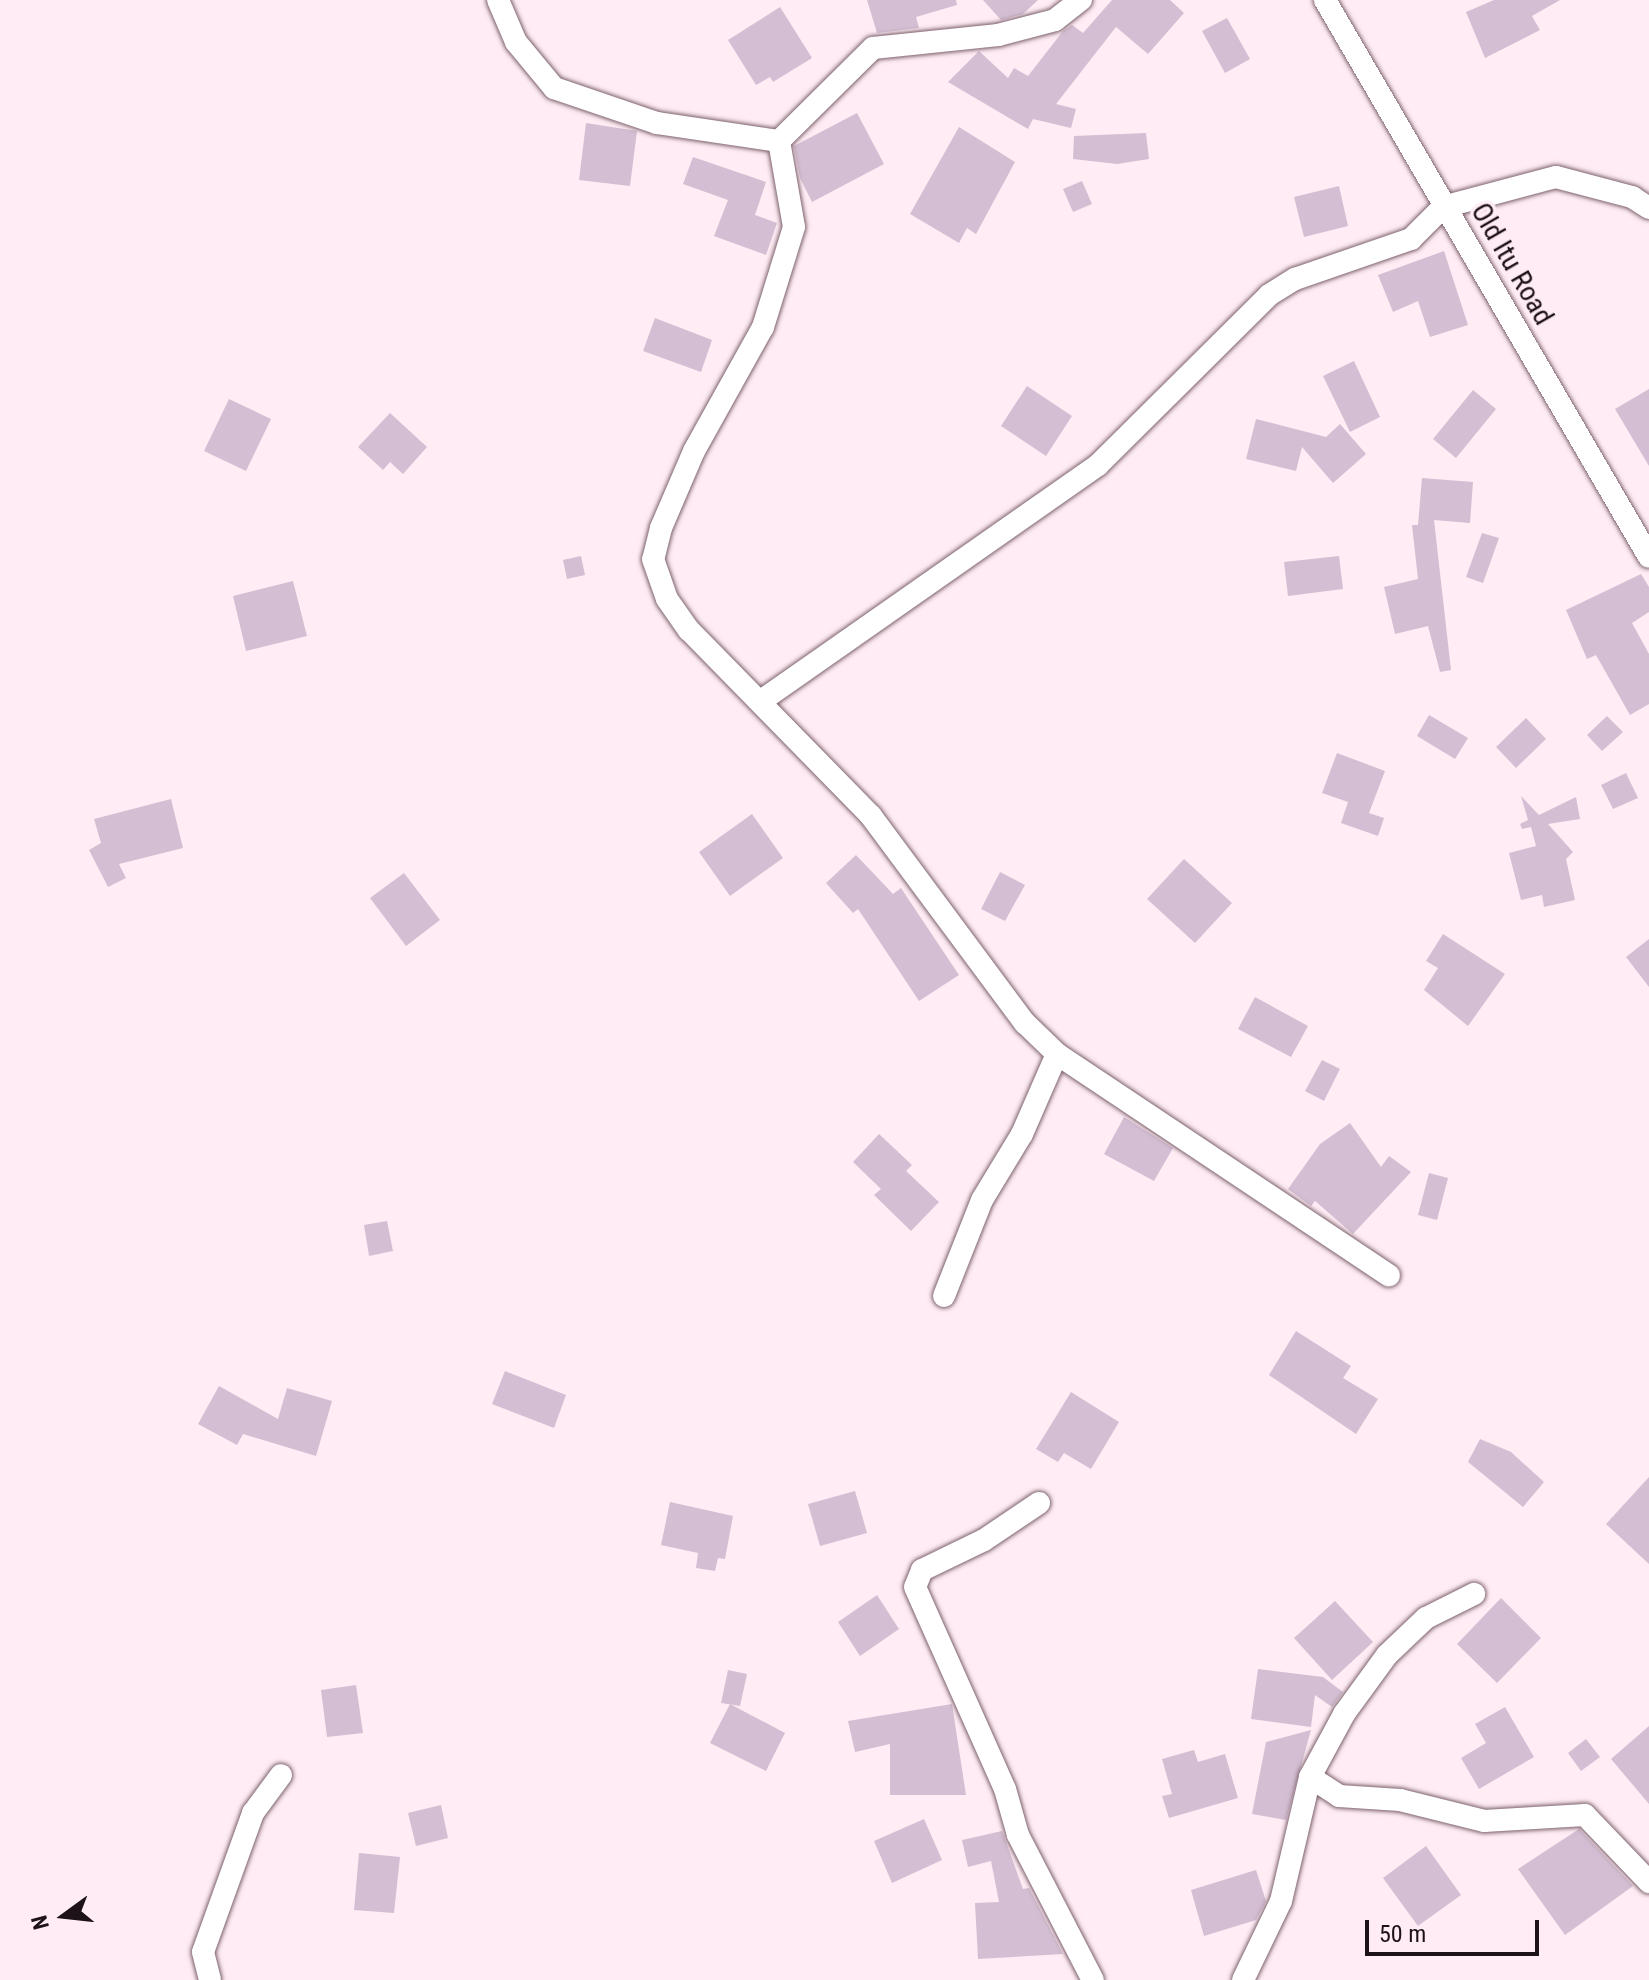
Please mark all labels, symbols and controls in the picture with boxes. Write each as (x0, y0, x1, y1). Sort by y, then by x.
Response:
street label: Old Itu Road (1464, 197, 1560, 331)
north arrow (24, 1876, 104, 1956)
scale bar (1369, 1904, 1543, 1954)
text: N (27, 1913, 54, 1932)
text: 50 m (1379, 1920, 1426, 1948)

